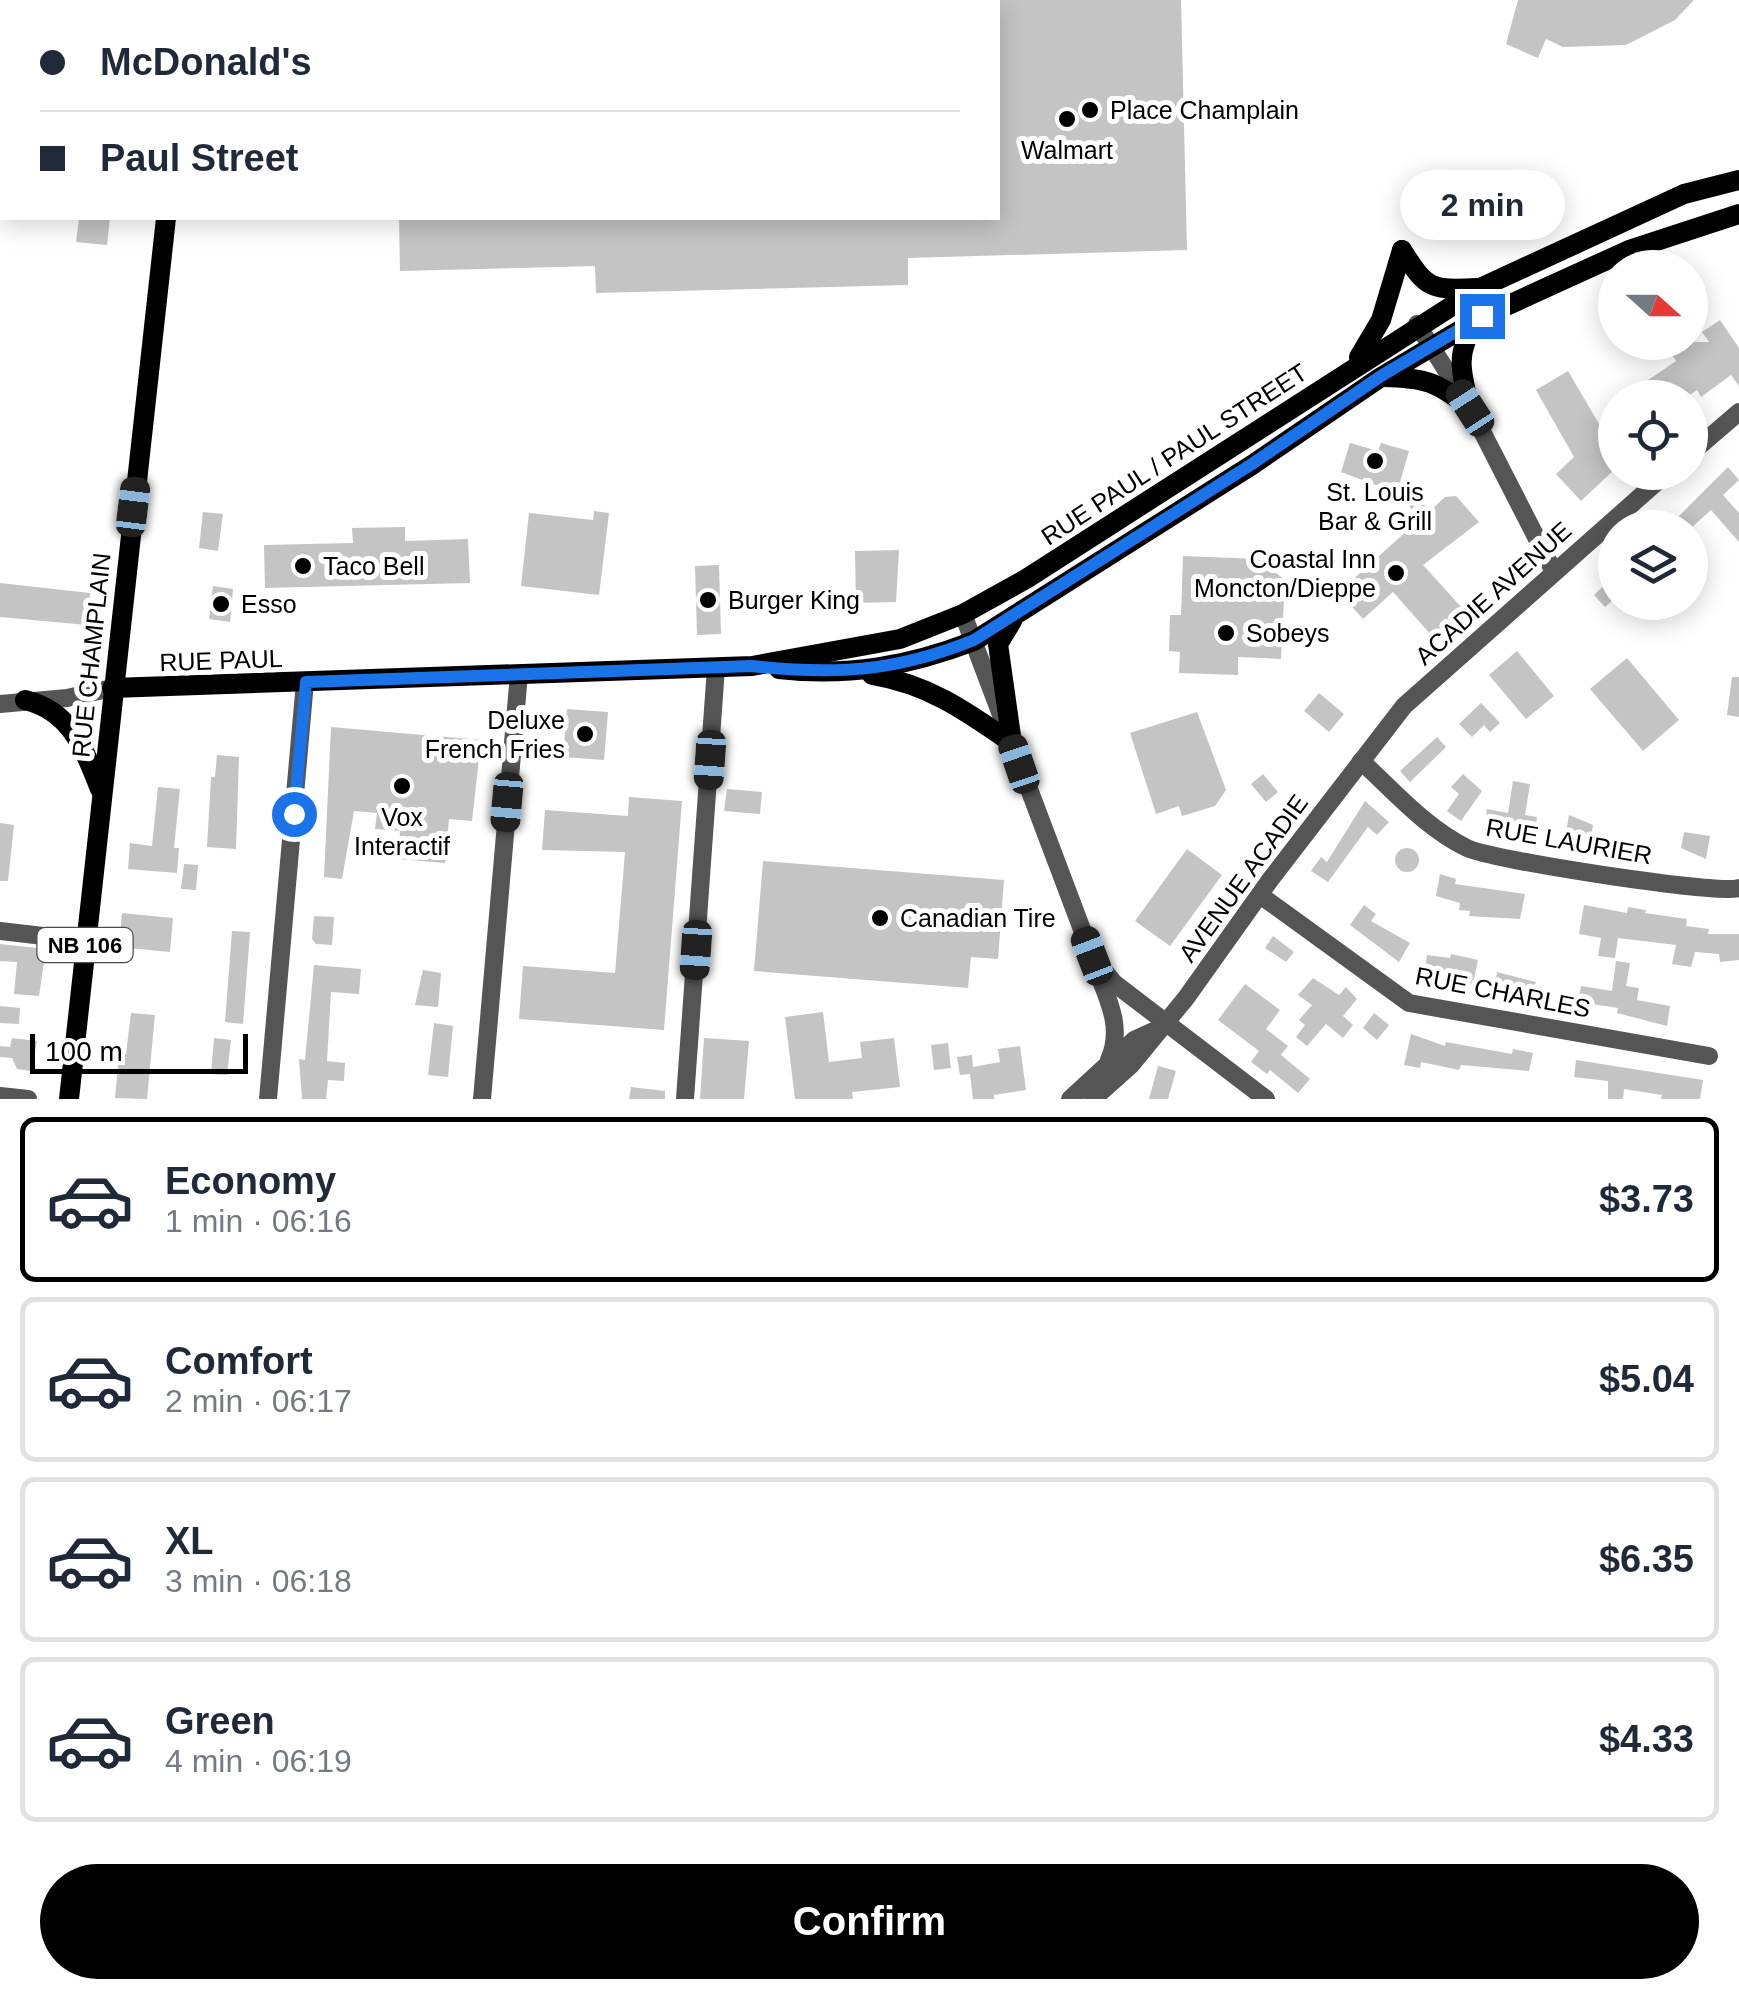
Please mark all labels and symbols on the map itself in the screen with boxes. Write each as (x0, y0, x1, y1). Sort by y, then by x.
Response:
place label: Place Champlain (1110, 96, 1299, 124)
marker: Place Champlain (1079, 99, 1101, 121)
marker: Walmart (1056, 108, 1078, 130)
place label: Walmart (1021, 136, 1113, 164)
callout: 2 min (1400, 171, 1564, 241)
north arrow (1598, 250, 1708, 360)
route end (1460, 294, 1505, 339)
street label: RUE PAUL / PAUL STREET (1036, 358, 1312, 550)
car (1441, 375, 1499, 441)
marker: St. Louis Bar & Grill (1364, 450, 1386, 472)
car (114, 475, 152, 539)
place label: St. Louis Bar & Grill (1318, 478, 1432, 535)
street label: ACADIE AVENUE (1409, 516, 1577, 670)
place label: Coastal Inn Moncton/Dieppe (1194, 545, 1376, 602)
street label: RUE CHAMPLAIN (66, 551, 116, 759)
place label: Taco Bell (323, 552, 424, 580)
marker: Taco Bell (292, 555, 314, 577)
marker: Coastal Inn Moncton/Dieppe (1385, 562, 1407, 584)
place label: Burger King (728, 586, 860, 614)
marker: Burger King (697, 589, 719, 611)
place label: Esso (241, 590, 297, 618)
marker: Esso (210, 593, 232, 615)
place label: Sobeys (1246, 619, 1329, 647)
marker: Sobeys (1215, 622, 1237, 644)
street label: RUE PAUL (159, 644, 283, 676)
place label: Deluxe French Fries (425, 706, 565, 763)
marker: Deluxe French Fries (574, 723, 596, 745)
car (693, 729, 727, 791)
car (995, 731, 1043, 797)
car (489, 771, 525, 833)
marker: Vox Interactif (391, 775, 413, 797)
street label: AVENUE ACADIE (1173, 789, 1313, 967)
route start (272, 792, 317, 837)
place label: Vox Interactif (354, 803, 450, 860)
street label: RUE LAURIER (1484, 813, 1654, 869)
place label: Canadian Tire (900, 904, 1056, 932)
marker: Canadian Tire (869, 907, 891, 929)
car (679, 919, 713, 981)
car (1067, 923, 1117, 989)
road number: NB 106 (38, 928, 132, 962)
street label: RUE CHARLES (1413, 961, 1593, 1023)
scale bar (30, 1029, 248, 1074)

